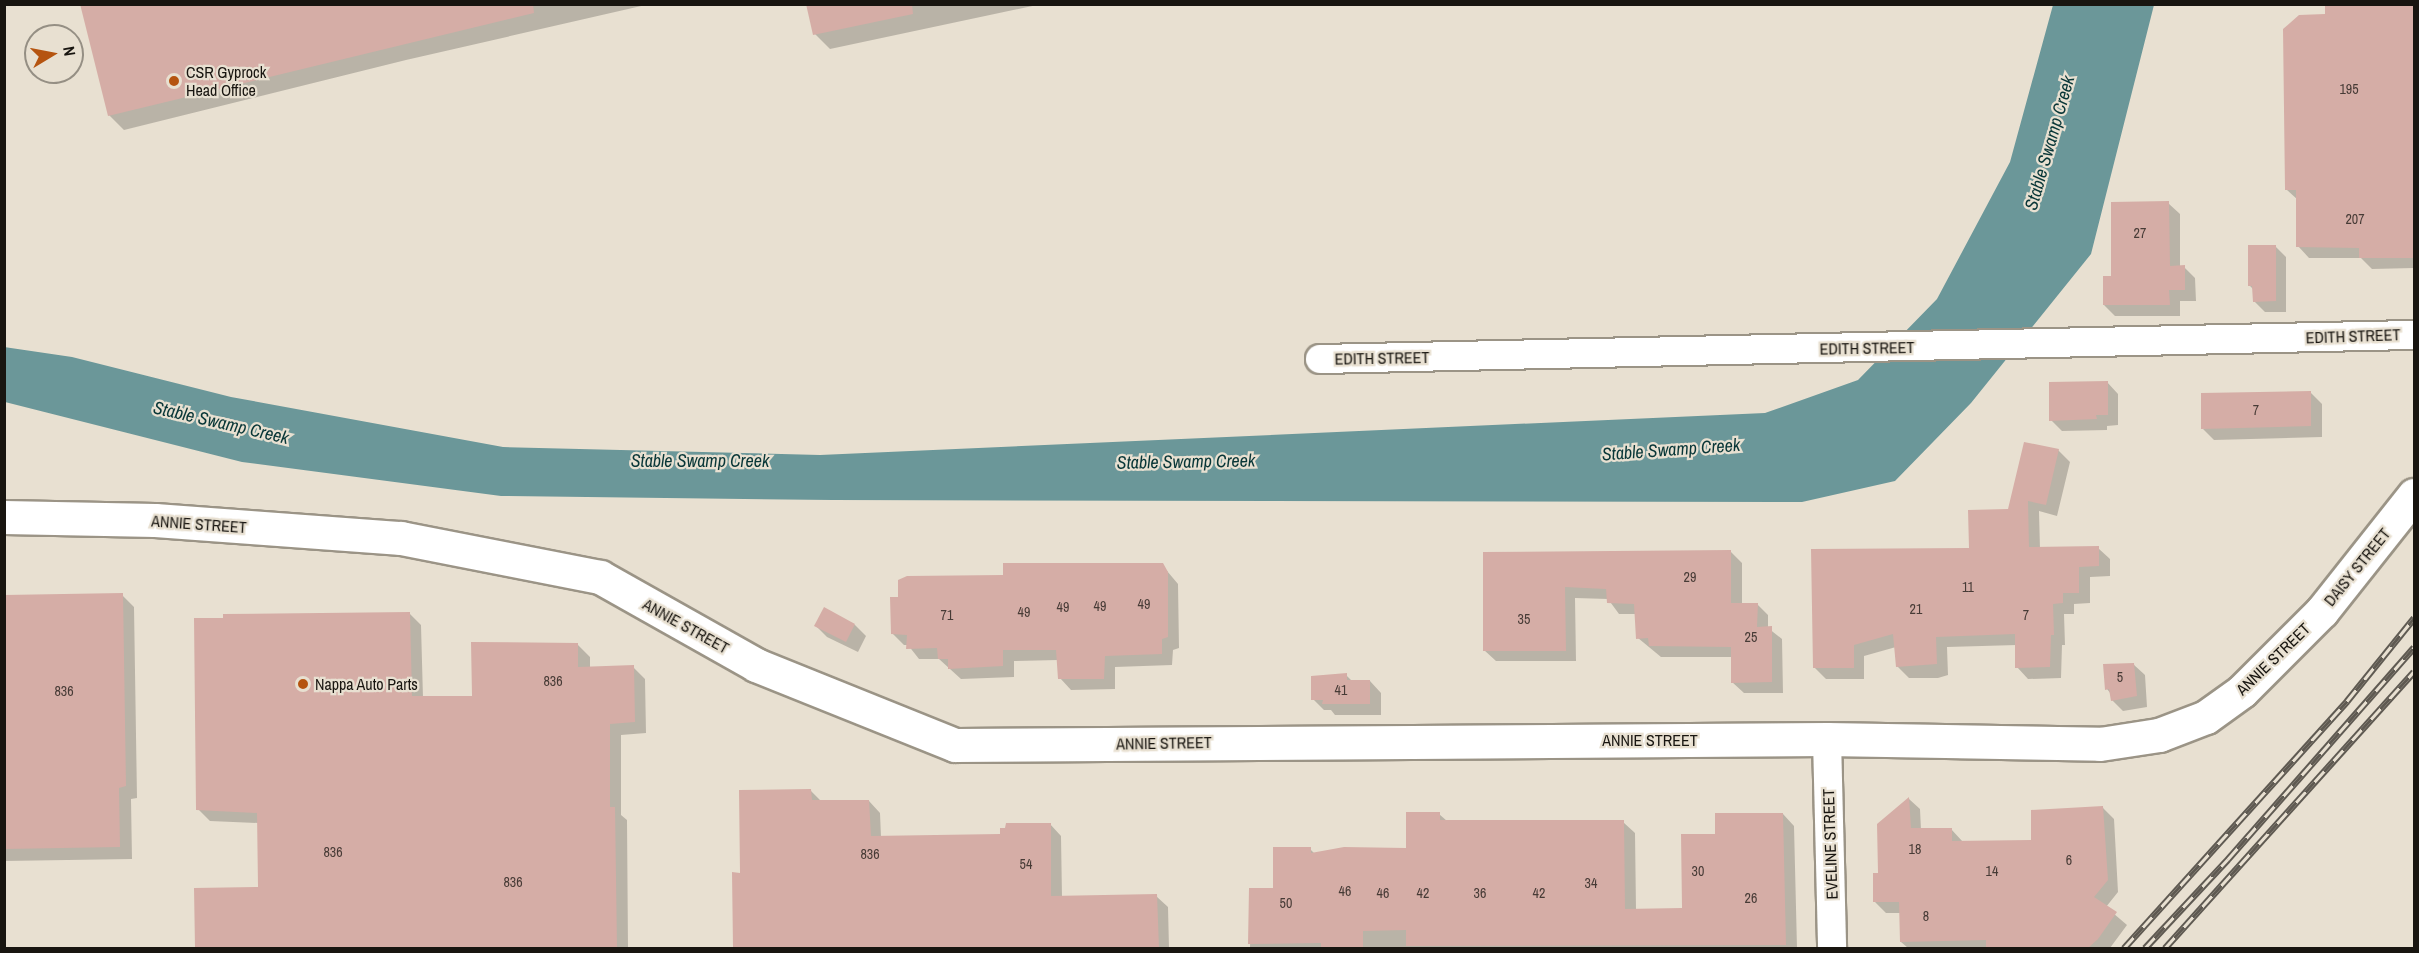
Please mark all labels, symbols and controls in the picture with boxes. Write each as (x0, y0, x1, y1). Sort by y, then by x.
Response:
north arrow (24, 24, 84, 84)
text: N (58, 45, 81, 58)
place label: CSR Gyprock Head Office (186, 62, 266, 100)
water label: Stable Swamp Creek (2021, 73, 2079, 213)
marker: CSR Gyprock Head Office (167, 74, 181, 88)
house number: 195 (2339, 81, 2359, 97)
house number: 207 (2345, 211, 2365, 227)
house number: 27 (2134, 225, 2146, 241)
street label: EDITH STREET (2305, 325, 2401, 347)
street label: EDITH STREET (1819, 338, 1915, 358)
street label: EDITH STREET (1334, 348, 1430, 368)
water label: Stable Swamp Creek (151, 397, 291, 449)
house number: 7 (2253, 402, 2259, 418)
water label: Stable Swamp Creek (1601, 434, 1741, 466)
water label: Stable Swamp Creek (631, 450, 769, 472)
water label: Stable Swamp Creek (1117, 450, 1255, 474)
street label: ANNIE STREET (151, 511, 247, 537)
street label: DAISY STREET (2320, 524, 2394, 610)
house number: 29 (1684, 569, 1696, 585)
house number: 11 (1962, 579, 1974, 595)
street label: ANNIE STREET (640, 594, 732, 658)
house number: 49 (1138, 596, 1150, 612)
house number: 49 (1094, 598, 1106, 614)
house number: 49 (1057, 599, 1069, 615)
house number: 21 (1910, 601, 1922, 617)
house number: 49 (1018, 604, 1030, 620)
house number: 71 (941, 607, 953, 623)
house number: 7 (2023, 607, 2029, 623)
house number: 35 (1518, 611, 1530, 627)
street label: ANNIE STREET (2232, 619, 2314, 699)
house number: 25 (1745, 629, 1757, 645)
house number: 5 (2117, 669, 2123, 685)
house number: 836 (543, 673, 563, 689)
place label: Nappa Auto Parts (315, 674, 419, 694)
marker: Nappa Auto Parts (296, 677, 310, 691)
house number: 41 (1335, 682, 1347, 698)
house number: 836 (54, 683, 74, 699)
street label: ANNIE STREET (1602, 730, 1698, 750)
street label: ANNIE STREET (1116, 733, 1212, 753)
street label: EVELINE STREET (1818, 788, 1842, 900)
house number: 18 (1909, 841, 1921, 857)
house number: 836 (323, 844, 343, 860)
house number: 836 (860, 846, 880, 862)
house number: 6 (2066, 852, 2072, 868)
house number: 54 (1020, 856, 1032, 872)
house number: 30 (1692, 863, 1704, 879)
house number: 14 (1986, 863, 1998, 879)
house number: 836 (503, 874, 523, 890)
house number: 34 (1585, 875, 1597, 891)
house number: 46 (1339, 883, 1351, 899)
house number: 46 (1377, 885, 1389, 901)
house number: 42 (1417, 885, 1429, 901)
house number: 36 (1474, 885, 1486, 901)
house number: 42 (1533, 885, 1545, 901)
house number: 26 (1745, 890, 1757, 906)
house number: 50 (1280, 895, 1292, 911)
house number: 8 (1923, 908, 1929, 924)

